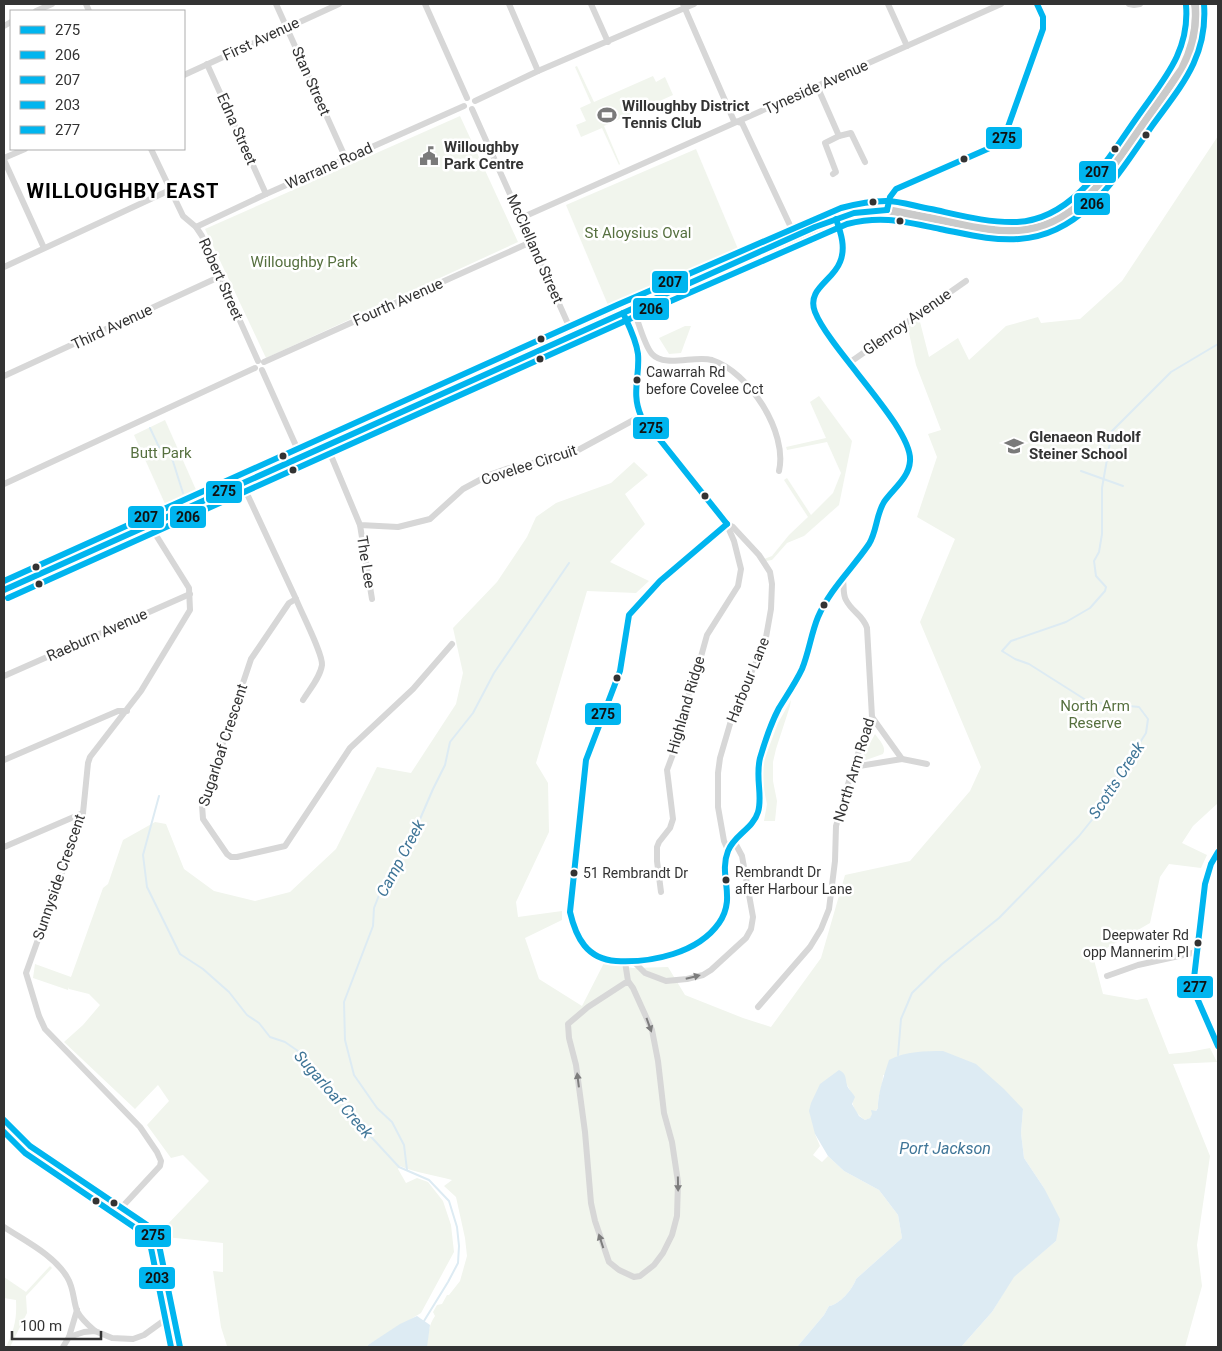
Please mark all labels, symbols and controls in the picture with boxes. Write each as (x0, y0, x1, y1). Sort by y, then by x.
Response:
legend (10, 10, 185, 150)
street label: First Avenue (220, 13, 302, 65)
text: 275 (55, 21, 80, 39)
street label: Stan Street (288, 44, 334, 118)
text: 206 (55, 46, 80, 64)
street label: Tyneside Avenue (761, 56, 871, 118)
text: 207 (55, 71, 80, 89)
street label: Edna Street (213, 90, 261, 168)
text: 203 (55, 96, 80, 114)
place label: Willoughby District Tennis Club (622, 97, 749, 132)
sports icon: Willoughby District Tennis Club (596, 104, 618, 126)
text: 277 (55, 121, 80, 139)
line badge: 275 (985, 126, 1023, 150)
text: 275 (992, 130, 1016, 146)
unlabelled marker (1141, 130, 1151, 140)
place label: Willoughby Park Centre (444, 138, 524, 173)
street label: Warrane Road (283, 139, 375, 193)
unlabelled marker (1110, 144, 1120, 154)
public building icon: Willoughby Park Centre (418, 145, 440, 167)
unlabelled marker (959, 154, 969, 164)
line badge: 207 (1078, 160, 1117, 184)
text: 207 (1085, 164, 1109, 180)
district label: WILLOUGHBY EAST (26, 179, 220, 203)
street label: McClelland Street (503, 192, 567, 307)
line badge: 206 (1073, 192, 1111, 216)
text: 206 (1080, 196, 1104, 212)
unlabelled marker (868, 197, 878, 207)
unlabelled marker (895, 216, 905, 226)
park label: St Aloysius Oval (585, 224, 691, 242)
street label: Robert Street (195, 235, 247, 323)
park label: Willoughby Park (250, 253, 358, 271)
line badge: 207 (651, 270, 689, 294)
street label: Fourth Avenue (350, 274, 446, 330)
text: 207 (658, 274, 682, 290)
street label: Glenroy Avenue (860, 285, 955, 359)
line badge: 206 (632, 297, 670, 321)
street label: Third Avenue (69, 300, 155, 354)
text: 206 (639, 301, 663, 317)
unlabelled marker (536, 334, 546, 344)
unlabelled marker (535, 354, 545, 364)
place label: Cawarrah Rd before Covelee Cct (646, 364, 764, 397)
marker: Cawarrah Rd before Covelee Cct (632, 375, 642, 385)
line badge: 275 (632, 416, 670, 440)
text: 275 (639, 420, 663, 436)
place label: Glenaeon Rudolf Steiner School (1029, 428, 1141, 463)
school or university icon: Glenaeon Rudolf Steiner School (1003, 435, 1025, 457)
street label: Covelee Circuit (479, 441, 579, 489)
park label: Butt Park (130, 444, 192, 462)
unlabelled marker (278, 451, 288, 461)
unlabelled marker (288, 465, 298, 475)
line badge: 275 (205, 480, 243, 504)
text: 275 (212, 483, 236, 499)
unlabelled marker (700, 491, 710, 501)
line badge: 207 (127, 505, 165, 529)
line badge: 206 (169, 505, 207, 529)
text: 207 (134, 509, 158, 525)
text: 206 (176, 509, 200, 525)
street label: The Lee (353, 534, 379, 590)
unlabelled marker (31, 562, 41, 572)
unlabelled marker (34, 579, 44, 589)
unlabelled marker (819, 600, 829, 610)
street label: Raeburn Avenue (44, 605, 150, 665)
street label: Harbour Lane (723, 635, 773, 725)
street label: Highland Ridge (663, 654, 709, 756)
unlabelled marker (612, 673, 622, 683)
street label: Sugarloaf Crescent (195, 681, 251, 808)
park label: North Arm Reserve (1060, 697, 1130, 732)
line badge: 275 (584, 702, 622, 726)
text: 275 (591, 706, 615, 722)
street label: North Arm Road (830, 716, 878, 824)
water label: Scotts Creek (1085, 737, 1149, 822)
street label: Sunnyside Crescent (29, 812, 89, 942)
water label: Camp Creek (372, 816, 429, 900)
place label: Rembrandt Dr after Harbour Lane (735, 864, 852, 897)
place label: 51 Rembrandt Dr (583, 865, 688, 881)
marker: 51 Rembrandt Dr (569, 868, 579, 878)
marker: Rembrandt Dr after Harbour Lane (721, 875, 731, 885)
place label: Deepwater Rd opp Mannerim Pl (1083, 927, 1189, 960)
marker: Deepwater Rd opp Mannerim Pl (1193, 938, 1203, 948)
one-way arrow (685, 973, 700, 981)
line badge: 277 (1176, 975, 1214, 999)
text: 277 (1183, 979, 1207, 995)
one-way arrow (646, 1017, 653, 1032)
water label: Sugarloaf Creek (290, 1047, 378, 1143)
one-way arrow (574, 1072, 582, 1088)
water label: Port Jackson (899, 1139, 991, 1158)
one-way arrow (674, 1176, 682, 1192)
unlabelled marker (91, 1196, 101, 1206)
unlabelled marker (109, 1198, 119, 1208)
line badge: 275 (134, 1224, 172, 1248)
text: 275 (141, 1227, 165, 1243)
one-way arrow (597, 1233, 604, 1248)
line badge: 203 (138, 1266, 176, 1290)
text: 203 (145, 1270, 169, 1286)
scale bar (12, 1308, 101, 1340)
text: 100 m (20, 1317, 62, 1335)

